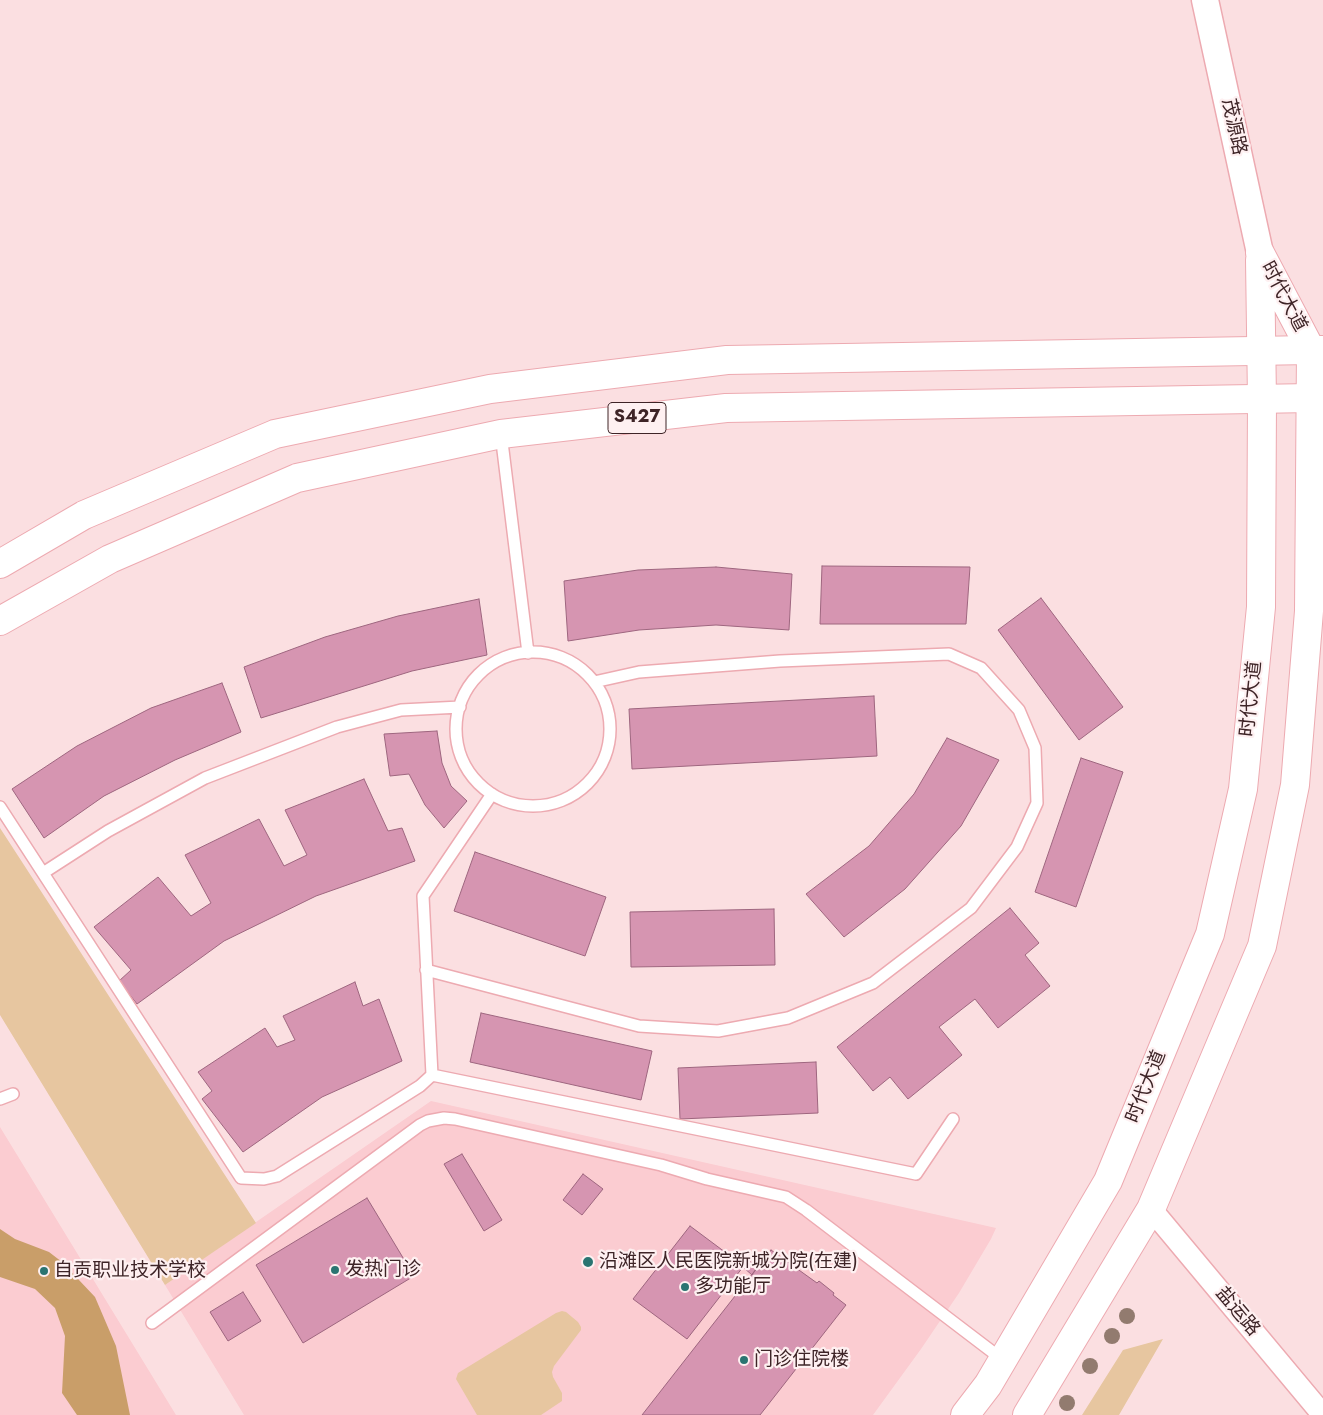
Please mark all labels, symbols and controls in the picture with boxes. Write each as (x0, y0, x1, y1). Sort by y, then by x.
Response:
street label: 茂源路 (1216, 97, 1250, 157)
street label: 时代大道 (1255, 258, 1311, 336)
road number: S427 (608, 402, 666, 433)
street label: 时代大道 (1237, 660, 1267, 738)
street label: 时代大道 (1122, 1047, 1172, 1127)
place label: 沿滩区人民医院新城分院(在建) (599, 1251, 858, 1273)
marker: 沿滩区人民医院新城分院(在建) (581, 1255, 595, 1269)
place label: 发热门诊 (345, 1259, 421, 1281)
place label: 自贡职业技术学校 (54, 1260, 206, 1282)
marker: 发热门诊 (329, 1264, 341, 1276)
marker: 自贡职业技术学校 (38, 1265, 50, 1277)
place label: 多功能厅 (695, 1276, 771, 1298)
marker: 多功能厅 (679, 1281, 691, 1293)
street label: 盐运路 (1210, 1283, 1264, 1341)
place label: 门诊住院楼 (754, 1349, 849, 1371)
marker: 门诊住院楼 (738, 1354, 750, 1366)

